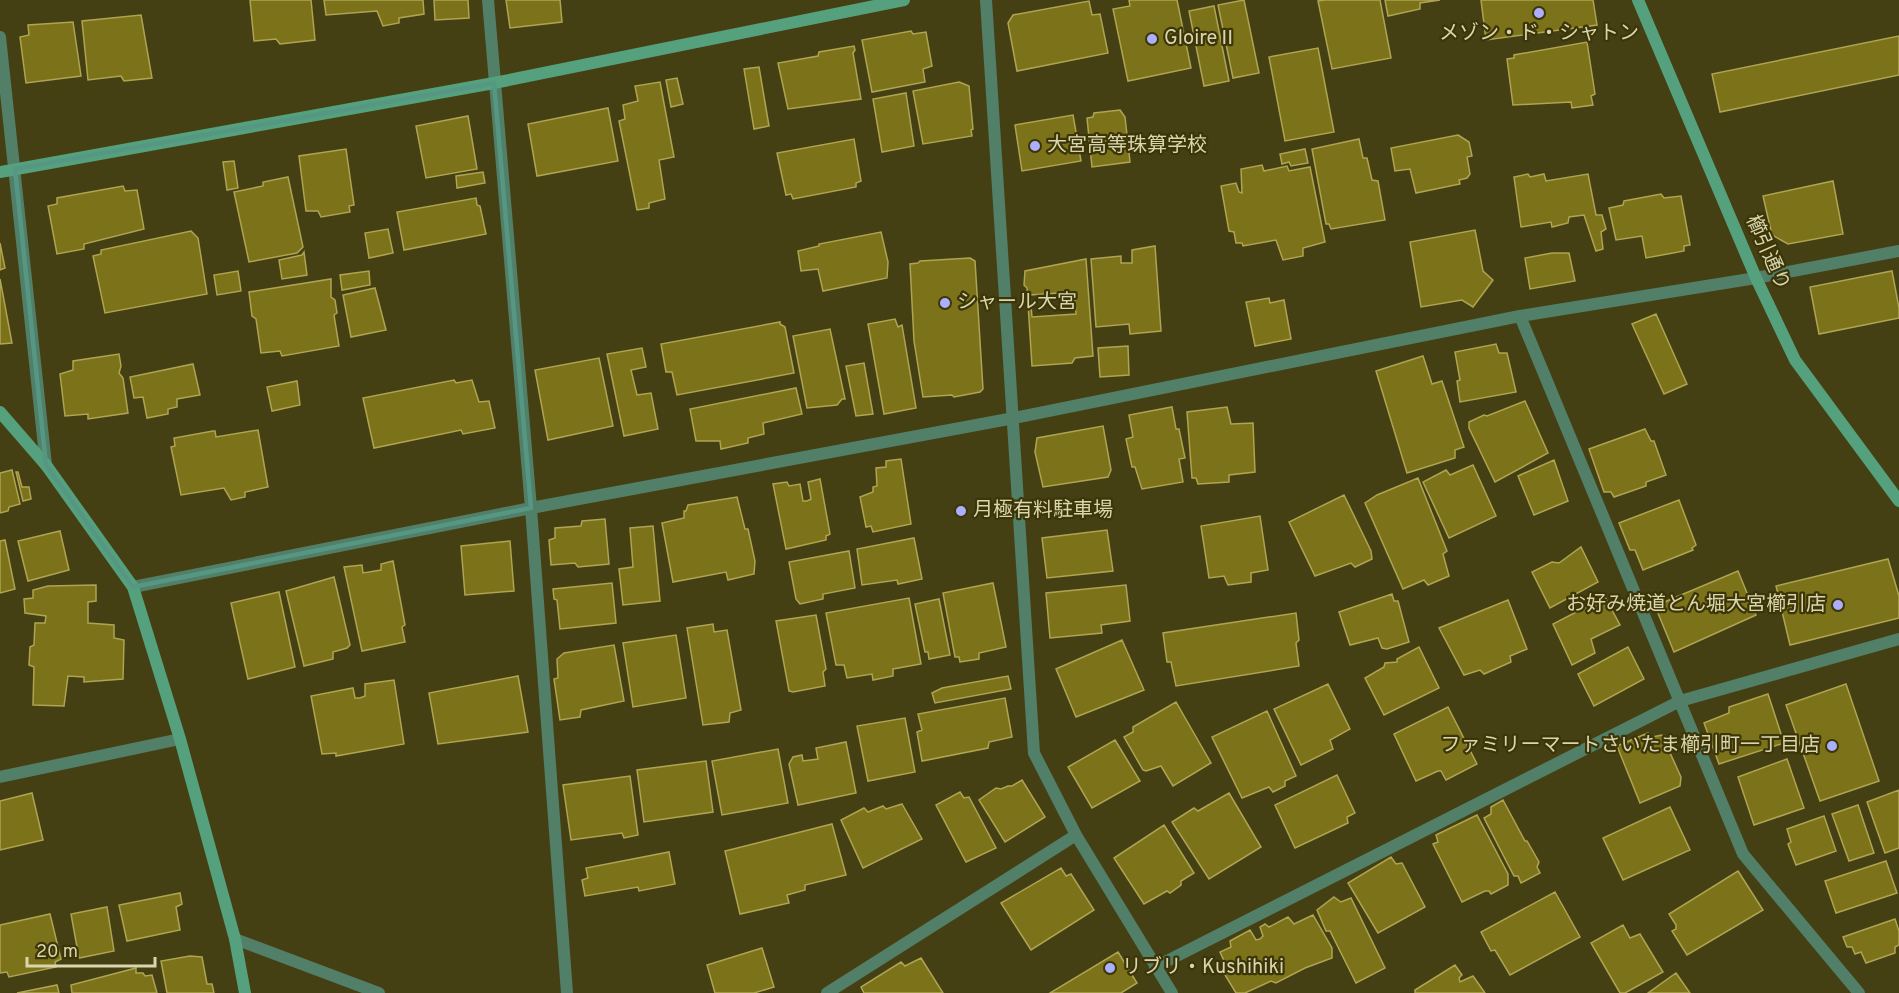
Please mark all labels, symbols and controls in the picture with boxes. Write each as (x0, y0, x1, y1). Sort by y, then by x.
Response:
marker: メゾン・ド・シャトン (1532, 6, 1546, 20)
place label: メゾン・ド・シャトン (1439, 21, 1639, 47)
place label: GloireⅡ (1164, 26, 1237, 52)
marker: GloireⅡ (1145, 32, 1159, 46)
place label: 大宮高等珠算学校 (1047, 133, 1207, 159)
marker: 大宮高等珠算学校 (1028, 139, 1042, 153)
street label: 櫛引通り (1739, 211, 1795, 295)
place label: シャール大宮 (957, 290, 1077, 316)
marker: シャール大宮 (938, 296, 952, 310)
place label: 月極有料駐車場 (973, 498, 1113, 524)
marker: 月極有料駐車場 (954, 504, 968, 518)
place label: お好み焼道とん堀大宮櫛引店 (1566, 592, 1826, 618)
marker: お好み焼道とん堀大宮櫛引店 (1831, 598, 1845, 612)
place label: ファミリーマートさいたま櫛引町一丁目店 (1441, 733, 1820, 759)
marker: ファミリーマートさいたま櫛引町一丁目店 (1825, 739, 1839, 753)
scale bar (27, 930, 154, 968)
text: 20 m (36, 941, 78, 964)
place label: リブリ・Kushihiki (1122, 955, 1284, 981)
marker: リブリ・Kushihiki (1103, 961, 1117, 975)

